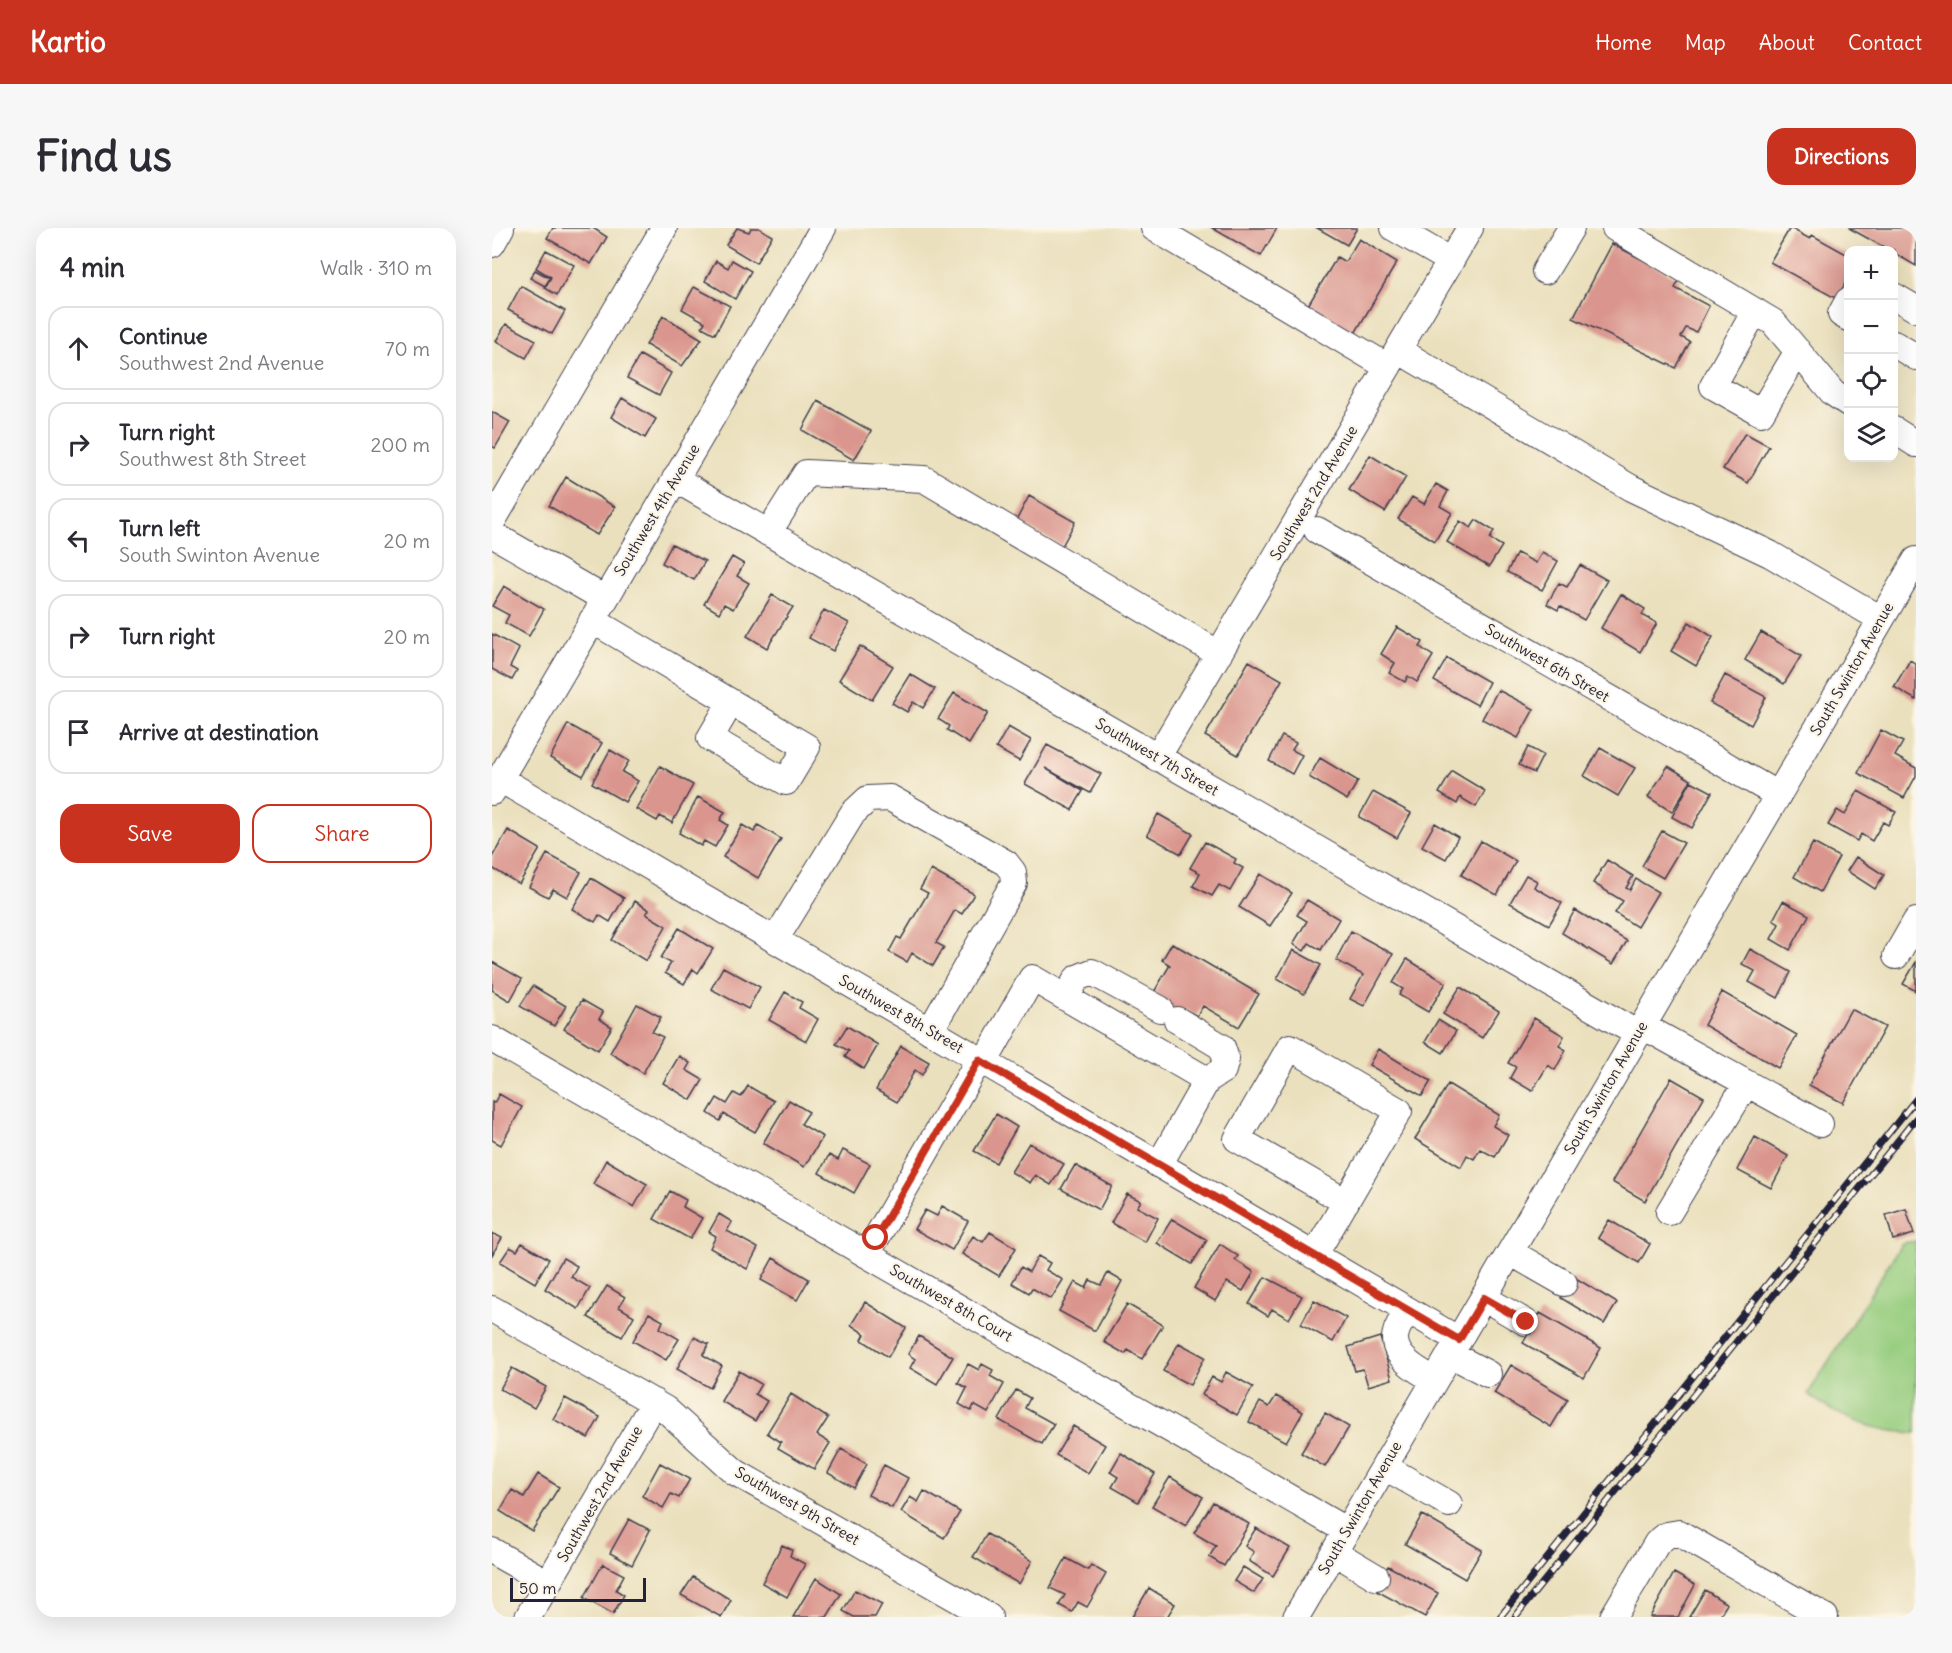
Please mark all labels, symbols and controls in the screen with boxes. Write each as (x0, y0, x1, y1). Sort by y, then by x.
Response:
text: Kartio (30, 24, 106, 60)
text: Home (1595, 29, 1652, 56)
text: Map (1685, 29, 1726, 56)
text: About (1759, 29, 1815, 56)
text: Contact (1848, 29, 1922, 56)
button: Directions (1767, 128, 1916, 185)
text: Find us (36, 130, 172, 182)
map controls (1844, 246, 1898, 462)
button: + (1844, 246, 1898, 300)
text: 4 min (60, 251, 125, 284)
text: Walk · 310 m (320, 255, 432, 280)
button: − (1844, 300, 1898, 354)
text: Continue (119, 322, 208, 350)
icon: ahead (62, 332, 95, 365)
text: 70 m (385, 336, 430, 361)
text: Southwest 2nd Avenue (119, 350, 324, 375)
button: locate (1844, 354, 1898, 408)
button: layers (1844, 408, 1898, 462)
text: Turn right (119, 418, 215, 446)
street label: Southwest 2nd Avenue (1266, 422, 1361, 564)
icon: right (62, 428, 95, 461)
text: 200 m (370, 432, 430, 457)
street label: Southwest 4th Avenue (610, 440, 704, 579)
text: Southwest 8th Street (119, 446, 306, 471)
text: Turn left (119, 514, 200, 542)
icon: left (62, 524, 95, 557)
text: 20 m (384, 528, 430, 553)
text: South Swinton Avenue (119, 542, 320, 567)
street label: South Swinton Avenue (1806, 599, 1897, 739)
street label: Southwest 6th Street (1482, 619, 1613, 706)
icon: right (62, 620, 95, 653)
text: Turn right (119, 622, 215, 650)
text: 20 m (384, 624, 430, 649)
street label: Southwest 7th Street (1092, 714, 1222, 800)
icon: arrive (62, 716, 95, 749)
text: Arrive at destination (119, 718, 319, 746)
button: Save (60, 804, 240, 863)
button: Share (252, 804, 432, 863)
street label: Southwest 8th Street (836, 970, 967, 1057)
street label: South Swinton Avenue (1560, 1018, 1651, 1158)
route start (862, 1224, 888, 1250)
street label: Southwest 8th Court (887, 1260, 1016, 1345)
route end (1512, 1308, 1538, 1334)
street label: Southwest 2nd Avenue (553, 1422, 646, 1565)
street label: South Swinton Avenue (1314, 1438, 1405, 1578)
street label: Southwest 9th Street (732, 1462, 863, 1549)
scale bar (510, 1575, 646, 1602)
text: 50 m (519, 1578, 557, 1598)

